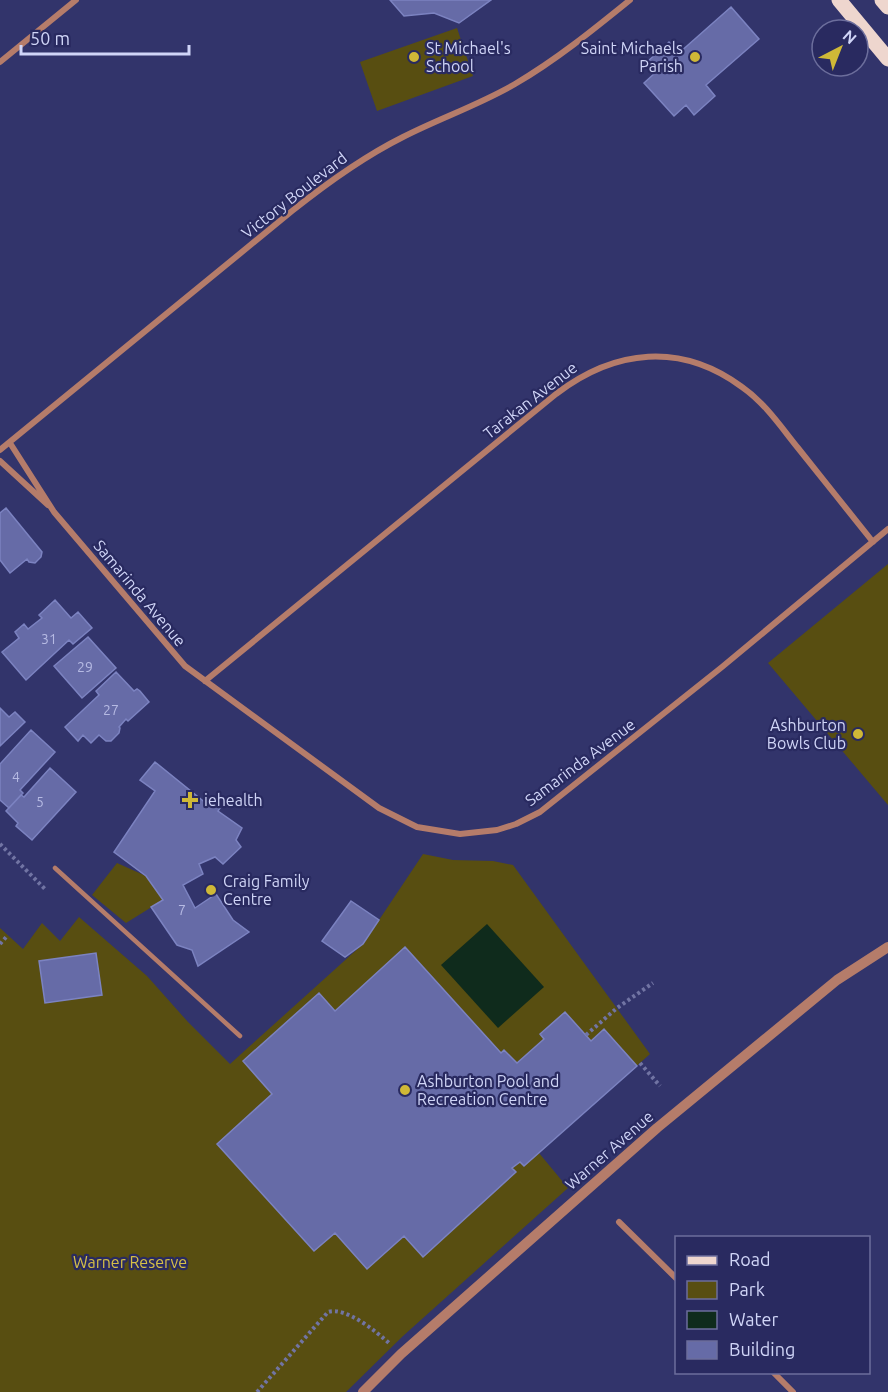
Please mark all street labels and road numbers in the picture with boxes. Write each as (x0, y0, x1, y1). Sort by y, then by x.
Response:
street label: Victory Boulevard (238, 148, 350, 242)
street label: Tarakan Avenue (480, 358, 580, 442)
street label: Samarinda Avenue (90, 536, 190, 650)
street label: Samarinda Avenue (522, 715, 638, 809)
street label: Warner Avenue (561, 1107, 657, 1193)

